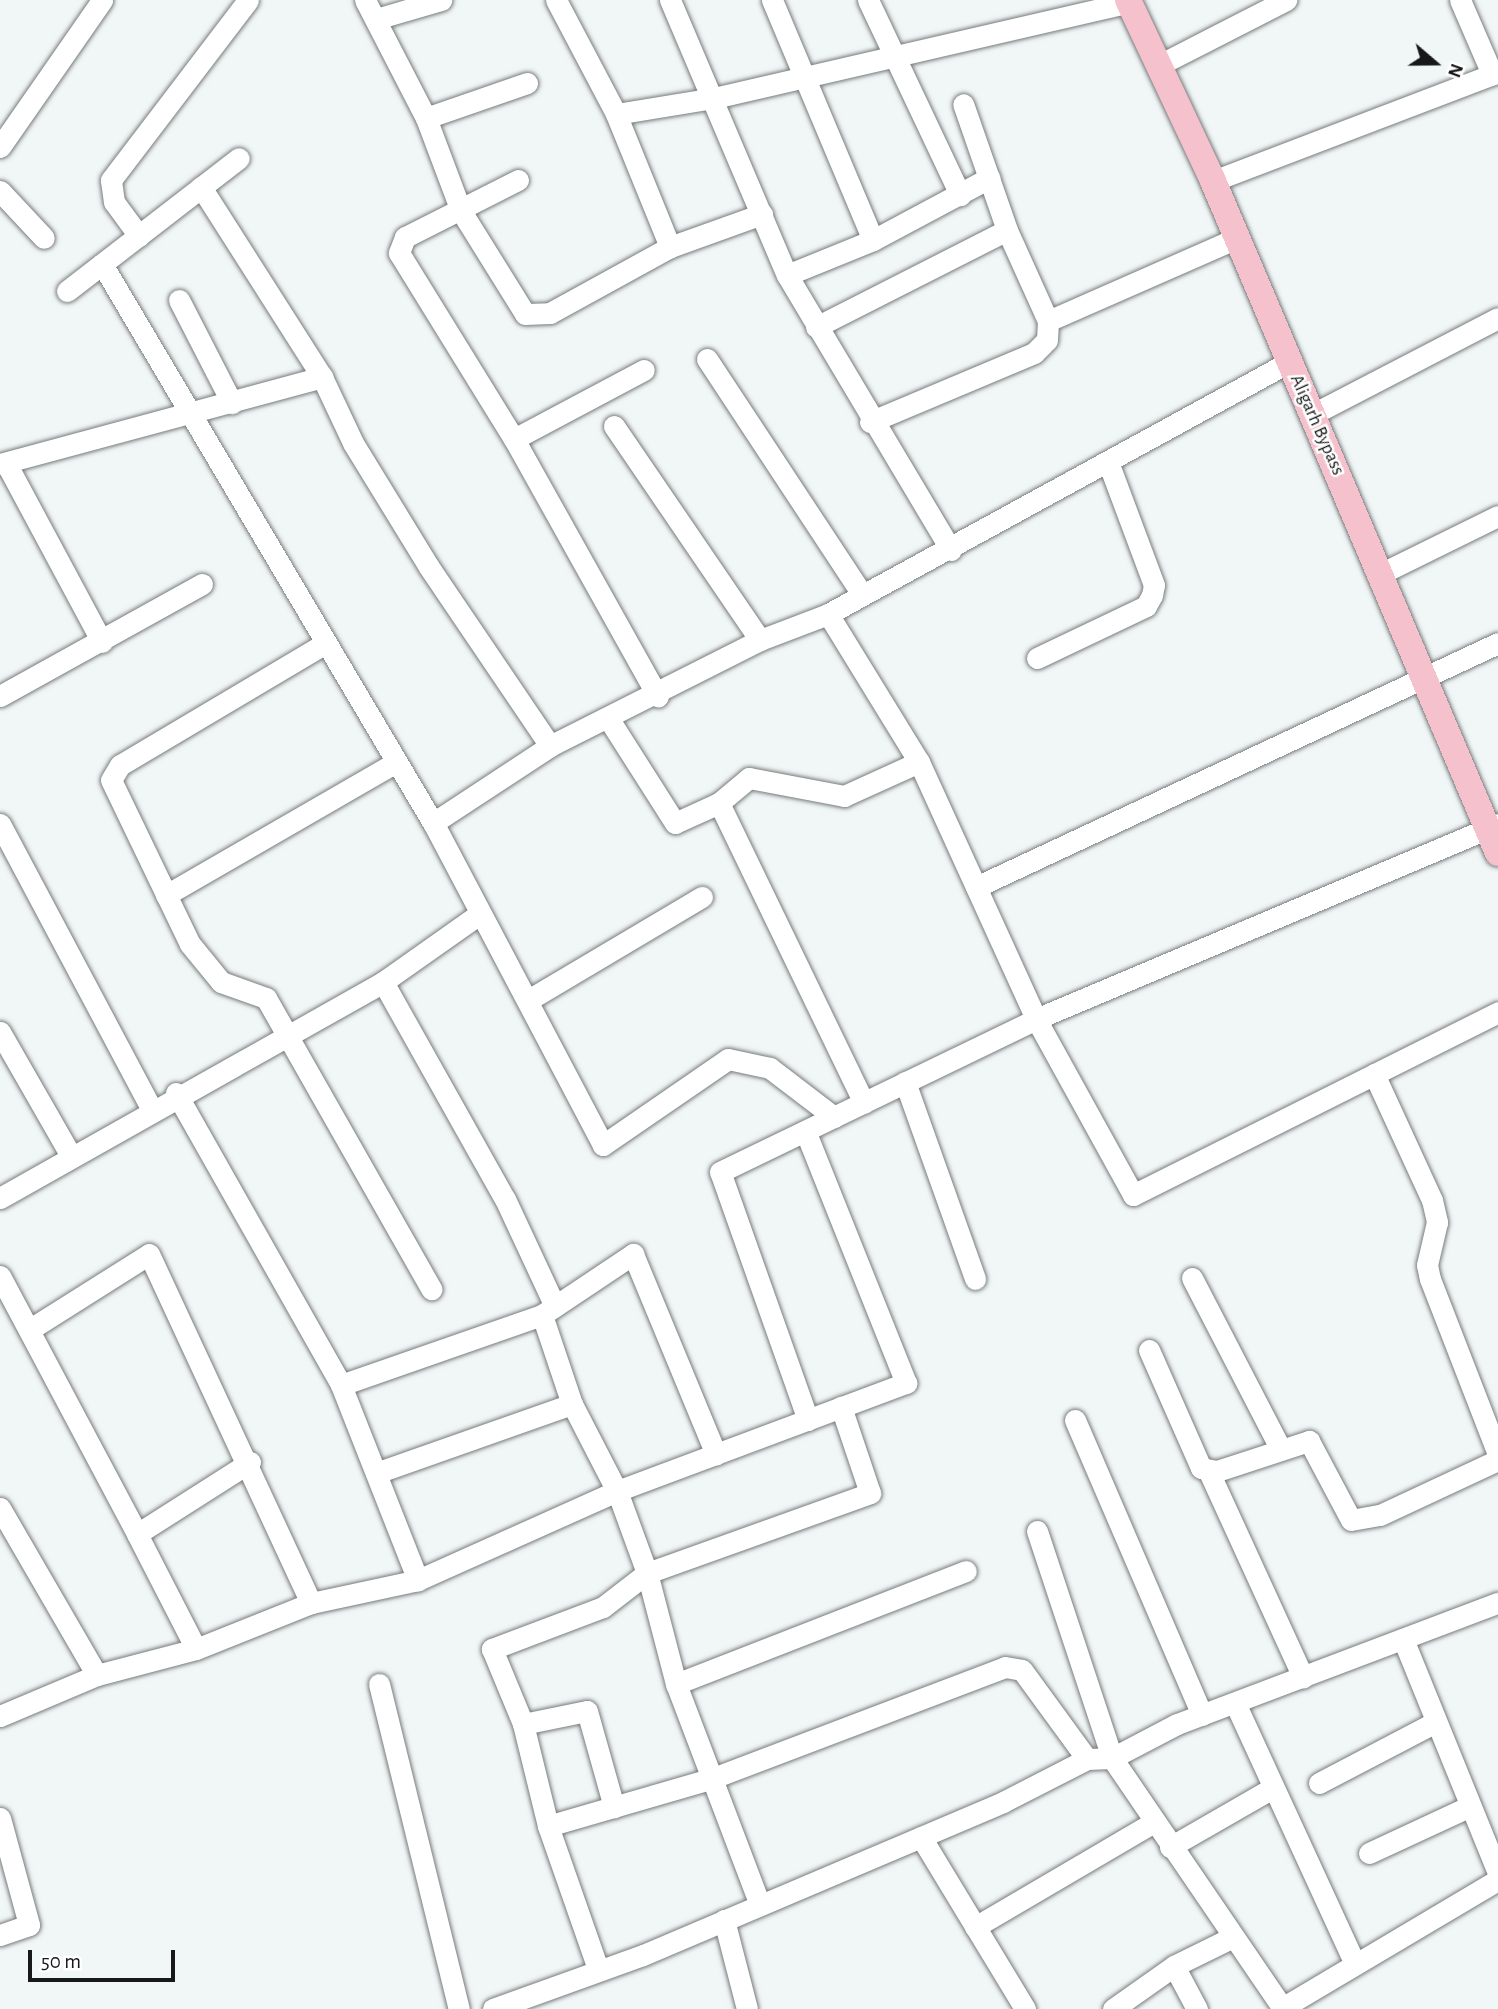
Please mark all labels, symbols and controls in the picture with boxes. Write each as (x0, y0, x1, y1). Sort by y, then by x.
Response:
north arrow (1400, 28, 1470, 98)
text: N (1444, 61, 1466, 80)
street label: Aligarh Bypass (1285, 371, 1349, 479)
scale bar (32, 1936, 178, 1980)
text: 50 m (41, 1951, 81, 1972)

